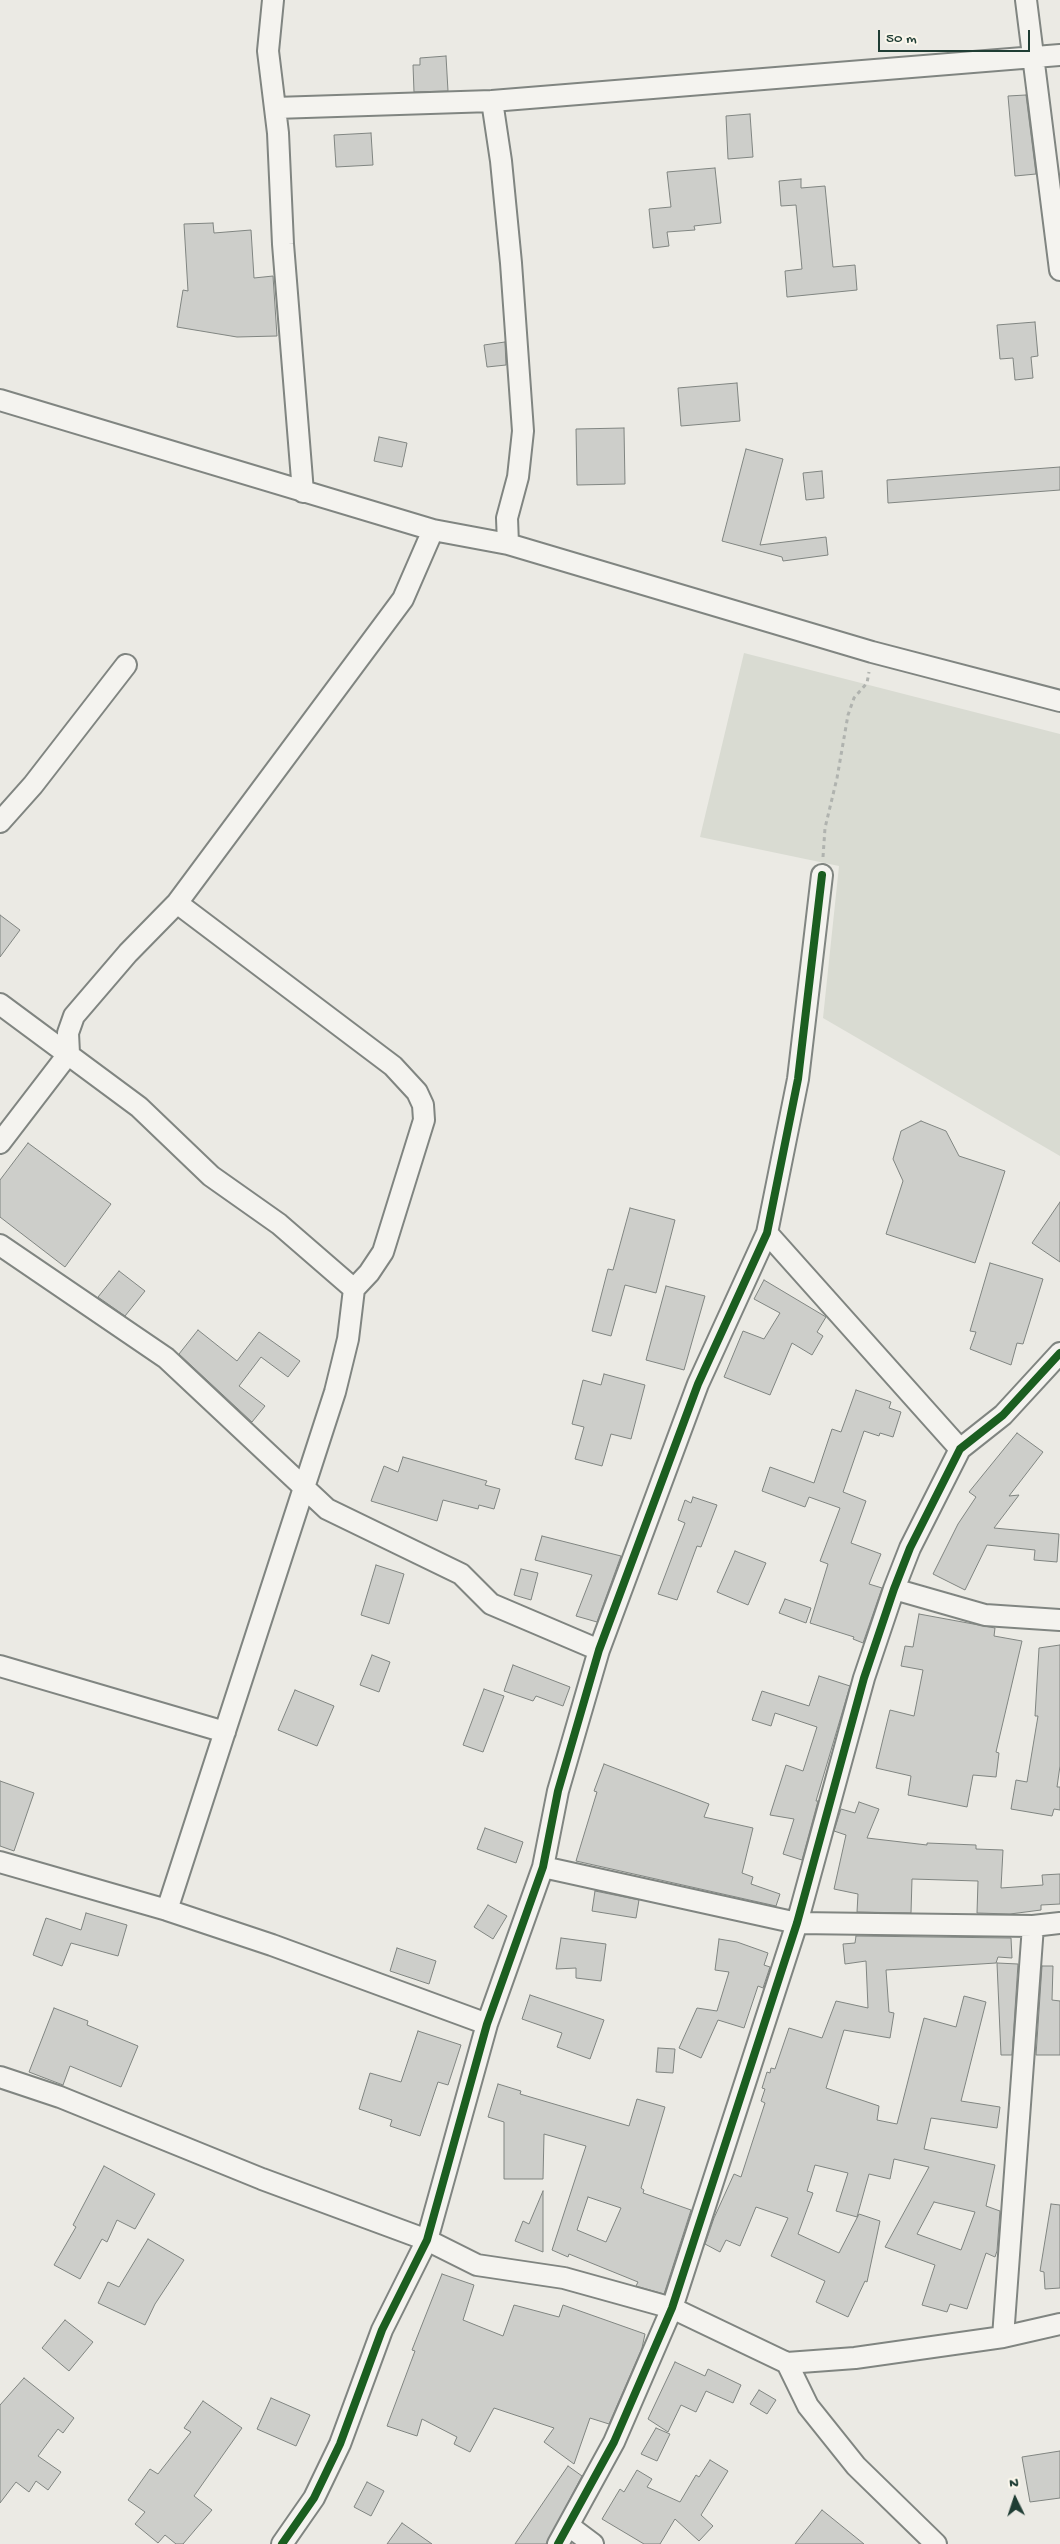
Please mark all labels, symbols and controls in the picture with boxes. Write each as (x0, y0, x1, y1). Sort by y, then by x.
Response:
scale bar (880, 20, 1032, 52)
text: 50 m (886, 30, 917, 48)
north arrow (990, 2474, 1040, 2524)
text: N (1009, 2475, 1019, 2492)

